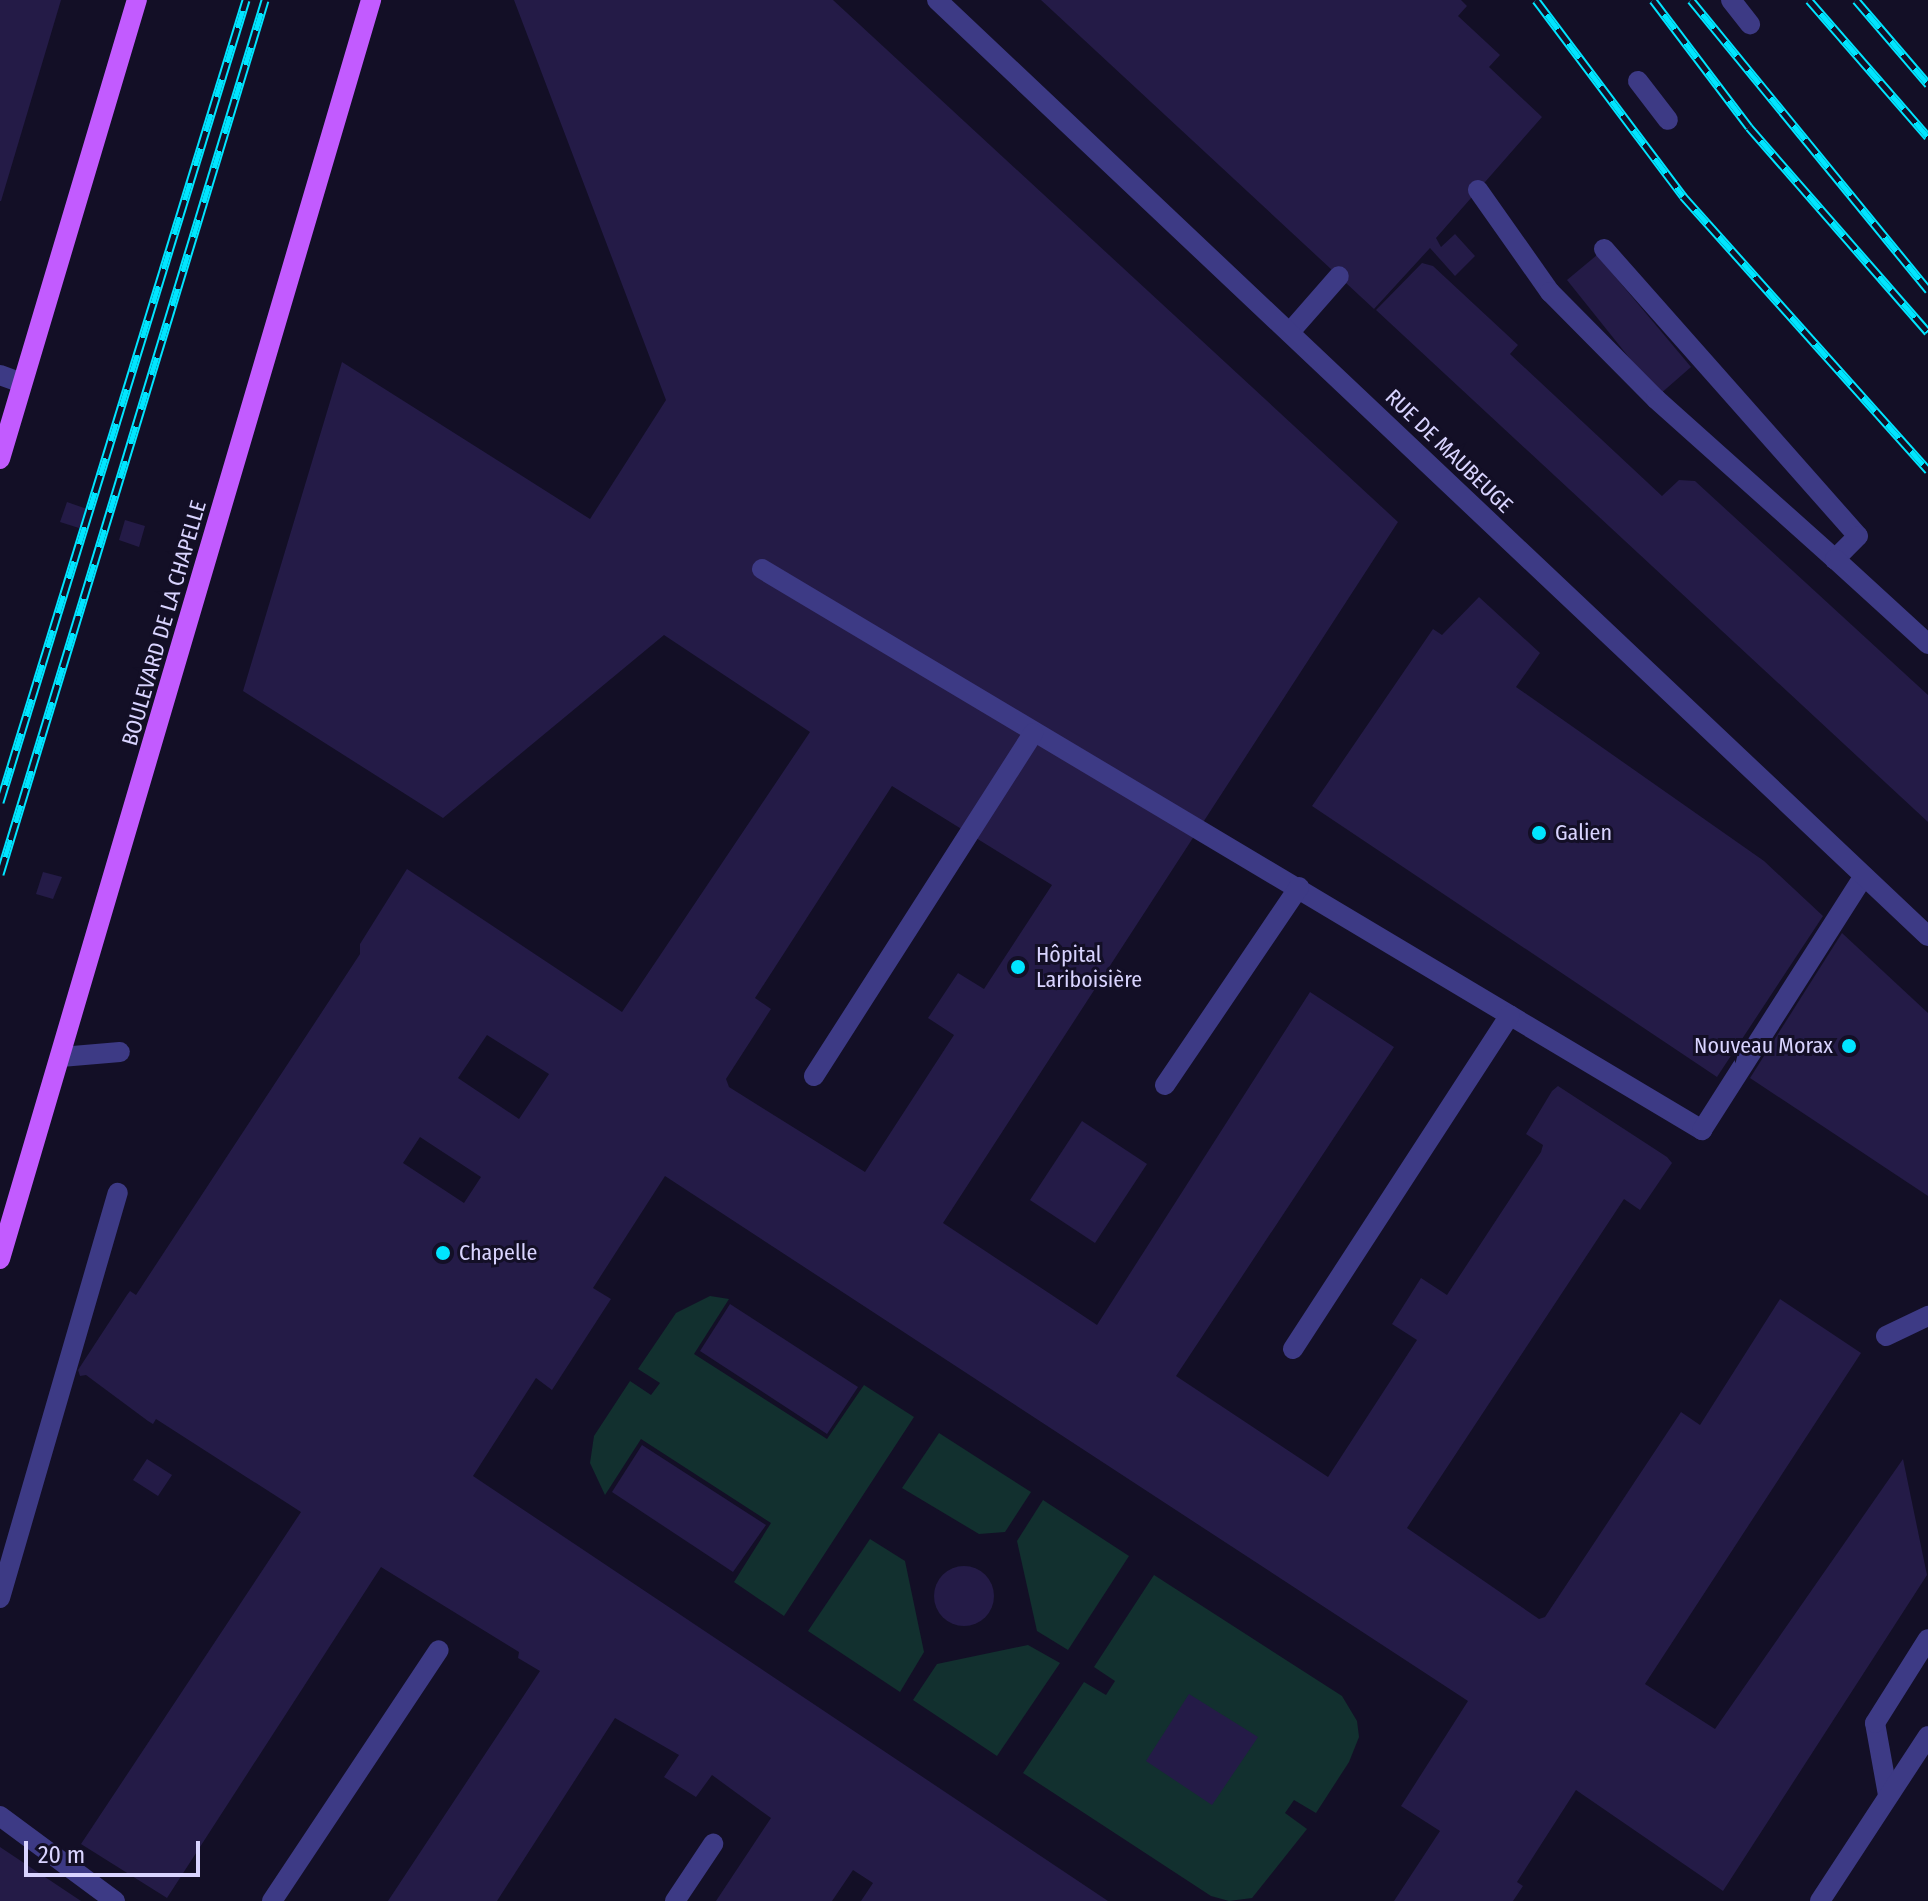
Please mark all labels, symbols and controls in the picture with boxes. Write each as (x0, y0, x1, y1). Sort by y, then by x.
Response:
street label: RUE DE MAUBEUGE (1380, 384, 1518, 518)
street label: BOULEVARD DE LA CHAPELLE (116, 497, 212, 749)
place label: Galien (1555, 820, 1612, 846)
marker: Galien (1530, 824, 1548, 842)
place label: Hôpital Lariboisière (1036, 941, 1142, 992)
marker: Hôpital Lariboisière (1007, 956, 1029, 978)
place label: Nouveau Morax (1694, 1033, 1833, 1059)
marker: Nouveau Morax (1840, 1037, 1858, 1055)
place label: Chapelle (459, 1240, 537, 1266)
marker: Chapelle (434, 1244, 452, 1262)
scale bar (28, 1825, 204, 1875)
text: 20 m (38, 1841, 85, 1869)

